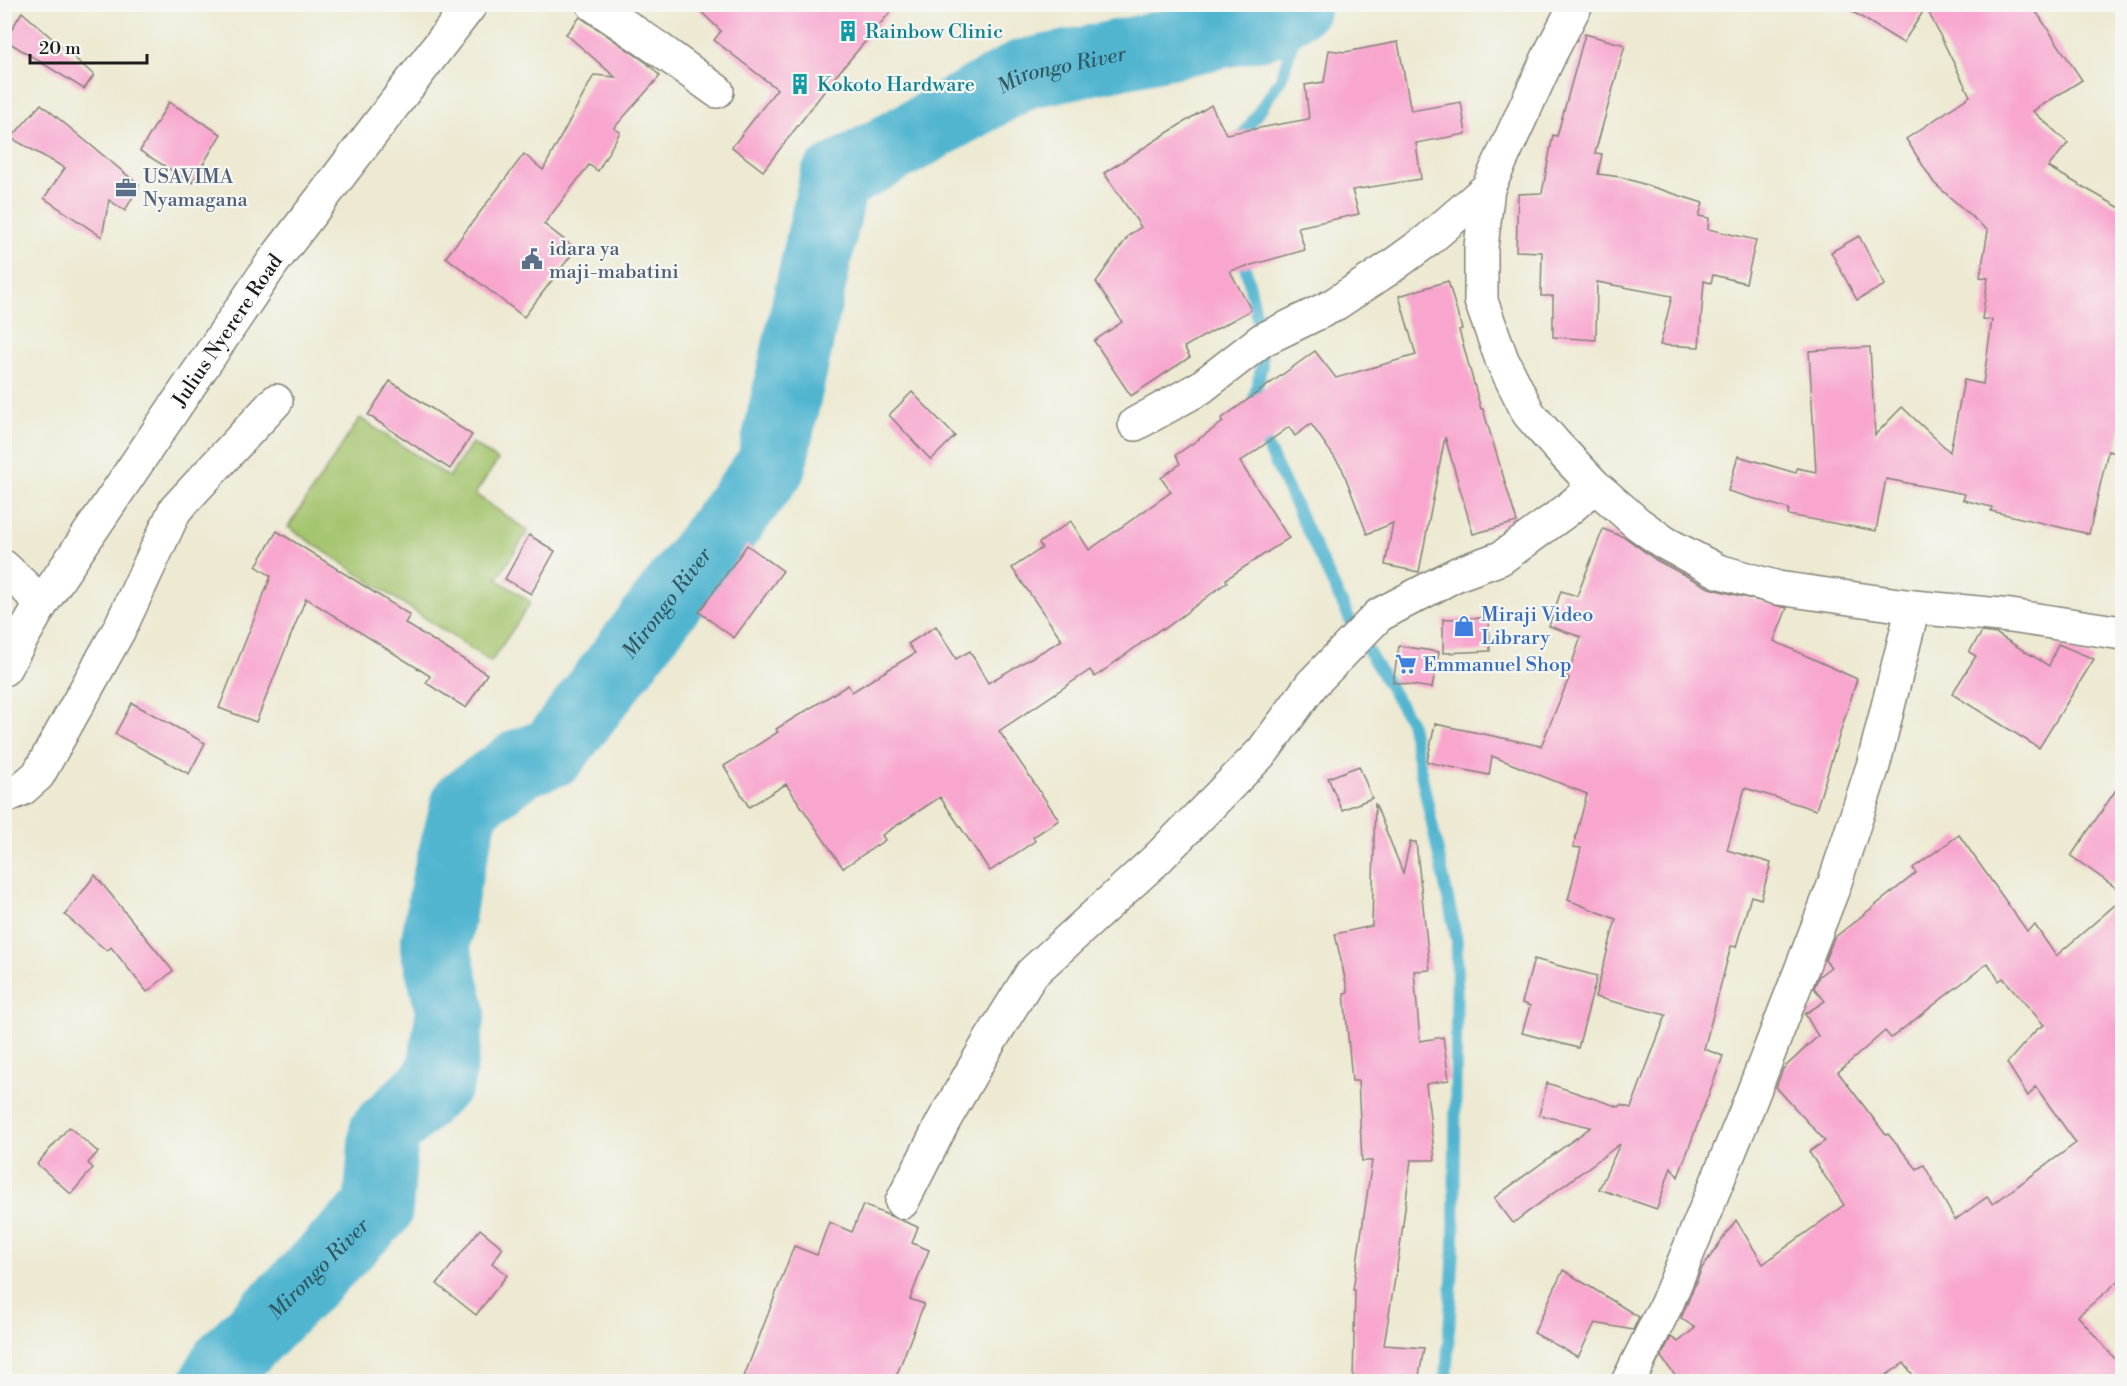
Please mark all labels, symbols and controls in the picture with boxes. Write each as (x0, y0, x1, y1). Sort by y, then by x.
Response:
building icon: Rainbow Clinic (836, 19, 860, 43)
place label: Rainbow Clinic (865, 20, 1003, 45)
scale bar (30, 27, 147, 65)
text: 20 m (39, 37, 81, 60)
water label: Mirongo River (993, 41, 1129, 100)
building icon: Kokoto Hardware (788, 72, 812, 96)
place label: Kokoto Hardware (817, 73, 975, 98)
place label: USAVIMA Nyamagana (143, 165, 249, 213)
office icon: USAVIMA Nyamagana (114, 176, 138, 200)
place label: idara ya maji-mabatini (549, 237, 679, 285)
public building icon: idara ya maji-mabatini (520, 247, 544, 271)
street label: Julius Nyerere Road (167, 249, 289, 413)
water label: Mirongo River (617, 542, 719, 664)
place label: Miraji Video Library (1481, 603, 1594, 651)
shop icon: Miraji Video Library (1452, 614, 1476, 638)
supermarket icon: Emmanuel Shop (1394, 652, 1418, 676)
place label: Emmanuel Shop (1423, 653, 1572, 678)
water label: Mirongo River (263, 1213, 376, 1326)

